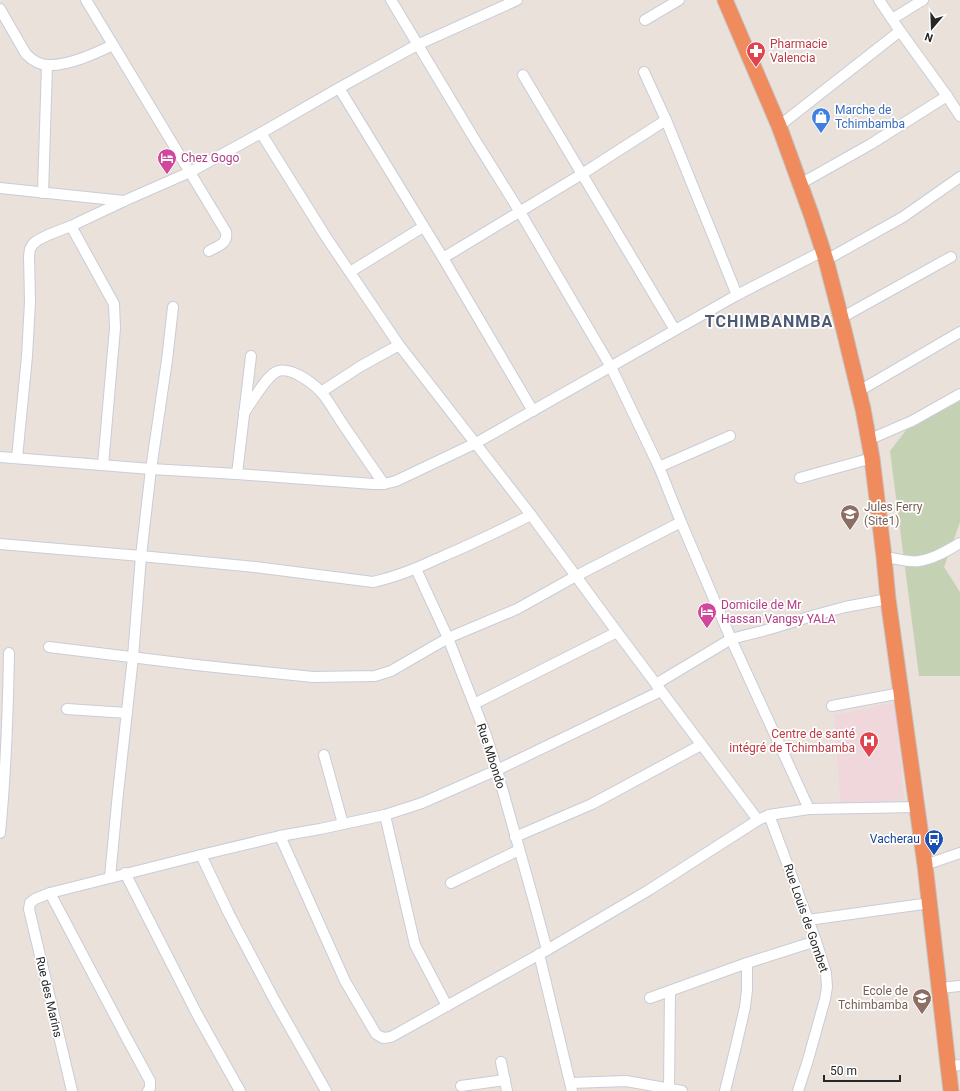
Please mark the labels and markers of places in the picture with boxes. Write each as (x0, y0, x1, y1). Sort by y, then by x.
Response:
place label: Pharmacie Valencia (770, 37, 827, 65)
pharmacy icon: Pharmacie Valencia (745, 40, 767, 68)
place label: Marche de Tchimbamba (835, 103, 905, 131)
shop icon: Marche de Tchimbamba (810, 106, 832, 134)
hotel icon: Chez Gogo (156, 147, 178, 175)
place label: Chez Gogo (181, 151, 239, 165)
place label: Jules Ferry (Site1) (864, 500, 923, 528)
school or university icon: Jules Ferry (Site1) (839, 503, 861, 531)
place label: Domicile de Mr Hassan Vangsy YALA (721, 598, 836, 626)
hotel icon: Domicile de Mr Hassan Vangsy YALA (696, 601, 718, 629)
place label: Centre de santé intégré de Tchimbamba (729, 727, 855, 755)
hospital icon: Centre de santé intégré de Tchimbamba (858, 730, 880, 758)
bus stop icon: Vacherau (923, 828, 945, 856)
place label: Vacherau (870, 832, 920, 846)
place label: Ecole de Tchimbamba (838, 984, 908, 1012)
school or university icon: Ecole de Tchimbamba (911, 987, 933, 1015)

